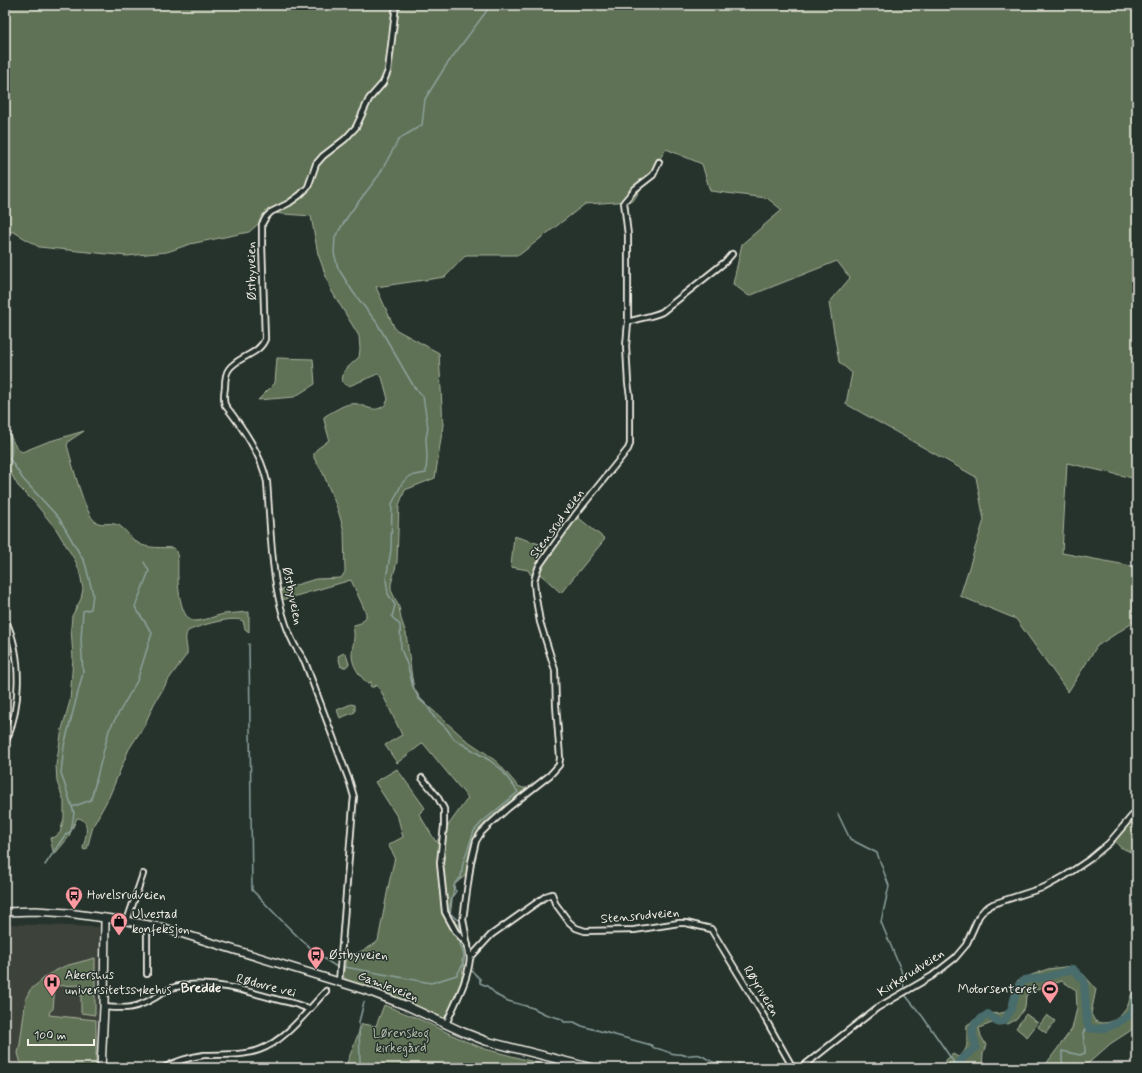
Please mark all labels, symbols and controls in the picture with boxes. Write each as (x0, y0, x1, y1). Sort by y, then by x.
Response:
street label: Østbyveien (243, 242, 261, 300)
street label: Stensrud veien (526, 486, 588, 562)
street label: Østbyveien (278, 566, 306, 626)
bus stop icon: Hovelsrudveien (64, 885, 84, 910)
place label: Hovelsrudveien (87, 887, 166, 904)
street label: Stensrudveien (600, 904, 680, 928)
place label: Ulvestad konfeksjon (132, 906, 190, 938)
shop icon: Ulvestad konfeksjon (109, 911, 129, 936)
bus stop icon: Østbyveien (306, 945, 326, 970)
street label: Kirkerudveien (874, 945, 948, 1001)
place label: Østbyveien (329, 947, 388, 964)
street label: Røyriveien (739, 963, 783, 1019)
place label: Akershus universitetssykehus (65, 967, 172, 999)
street label: Gamleveien (355, 968, 421, 1006)
street label: Rødovre vei (234, 970, 298, 1002)
hospital icon: Akershus universitetssykehus (42, 972, 62, 997)
district label: Bredde (181, 979, 221, 997)
sports icon: Motorsenteret (1040, 979, 1060, 1004)
place label: Motorsenteret (958, 981, 1037, 998)
scale bar (28, 1021, 94, 1047)
park label: Lørenskog kirkegård (373, 1025, 429, 1057)
text: 100 m (34, 1028, 66, 1044)

